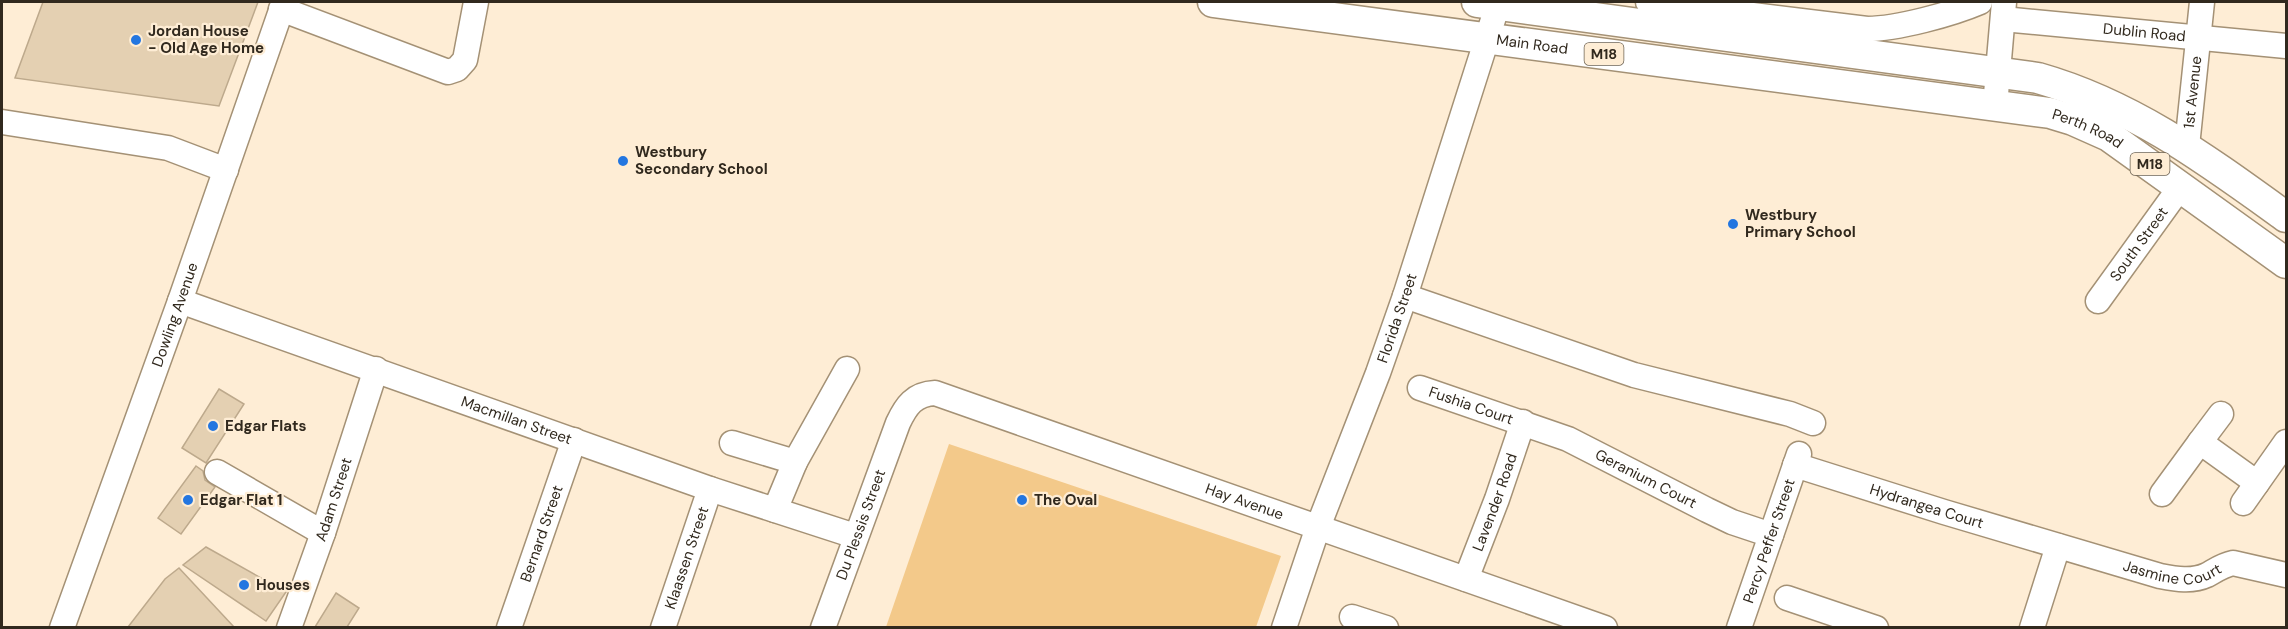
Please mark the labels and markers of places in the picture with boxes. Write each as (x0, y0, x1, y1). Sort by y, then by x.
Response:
place label: Jordan House - Old Age Home (148, 21, 264, 58)
marker: Jordan House - Old Age Home (129, 33, 143, 47)
place label: Westbury Secondary School (635, 142, 768, 179)
marker: Westbury Secondary School (616, 154, 630, 168)
place label: Westbury Primary School (1745, 205, 1856, 242)
marker: Westbury Primary School (1726, 217, 1740, 231)
place label: Edgar Flats (225, 416, 307, 436)
marker: Edgar Flats (206, 419, 220, 433)
place label: Edgar Flat 1 (200, 490, 283, 510)
place label: The Oval (1034, 490, 1097, 510)
marker: Edgar Flat 1 (181, 493, 195, 507)
marker: The Oval (1015, 493, 1029, 507)
place label: Houses (256, 575, 310, 595)
marker: Houses (237, 578, 251, 592)

